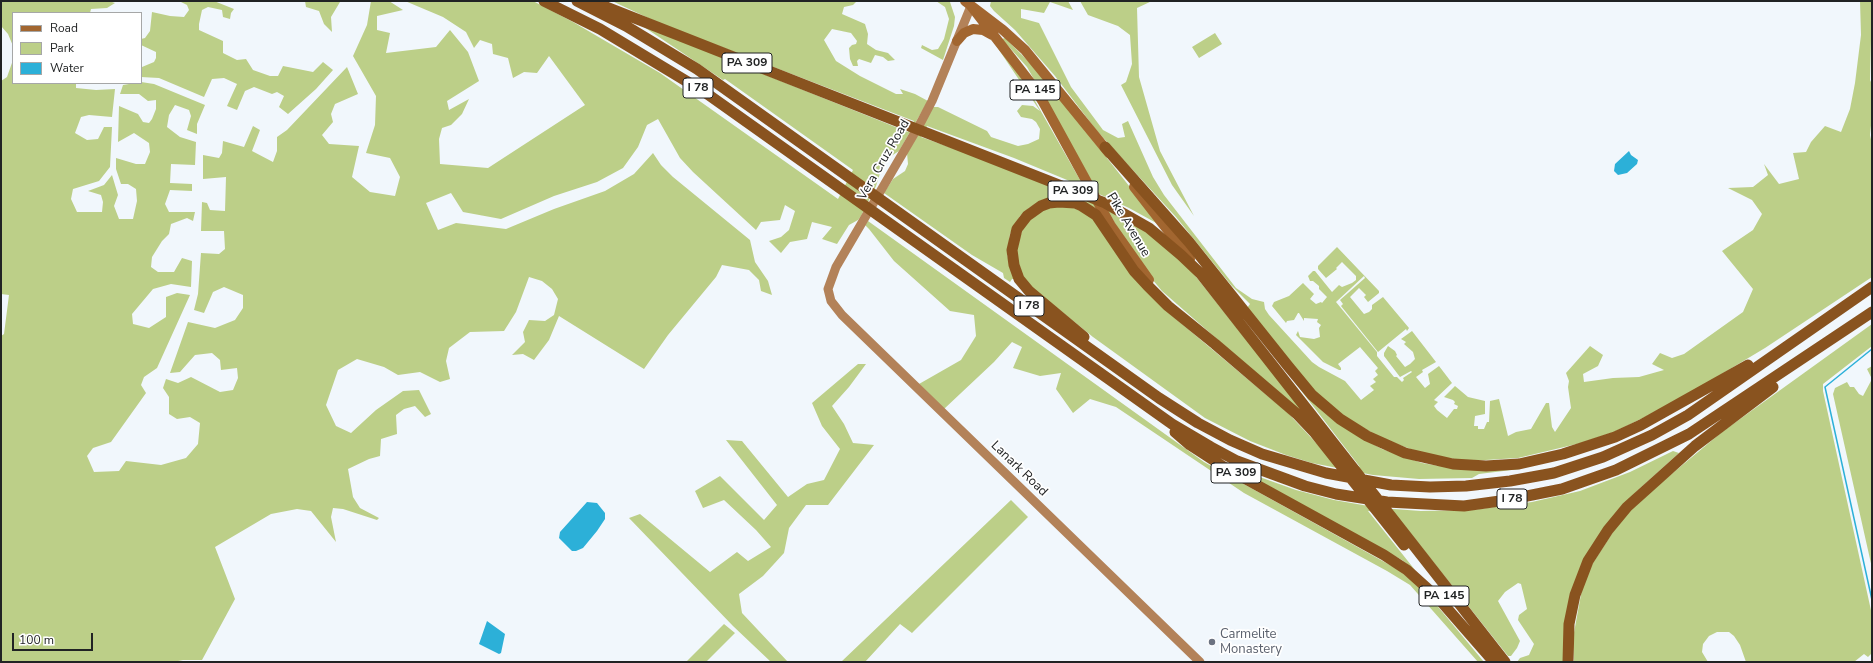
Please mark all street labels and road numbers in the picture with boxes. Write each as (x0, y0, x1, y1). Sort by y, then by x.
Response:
road number: PA 309 (722, 53, 772, 73)
road number: I 78 (683, 78, 713, 98)
road number: PA 145 (1010, 80, 1060, 100)
street label: Vera Cruz Road (855, 117, 913, 203)
road number: PA 309 (1048, 181, 1098, 201)
street label: Pike Avenue (1103, 190, 1153, 260)
road number: I 78 (1014, 296, 1044, 316)
street label: Lanark Road (987, 438, 1051, 500)
road number: PA 309 (1211, 463, 1261, 483)
road number: I 78 (1497, 489, 1527, 509)
road number: PA 145 (1419, 586, 1469, 606)

